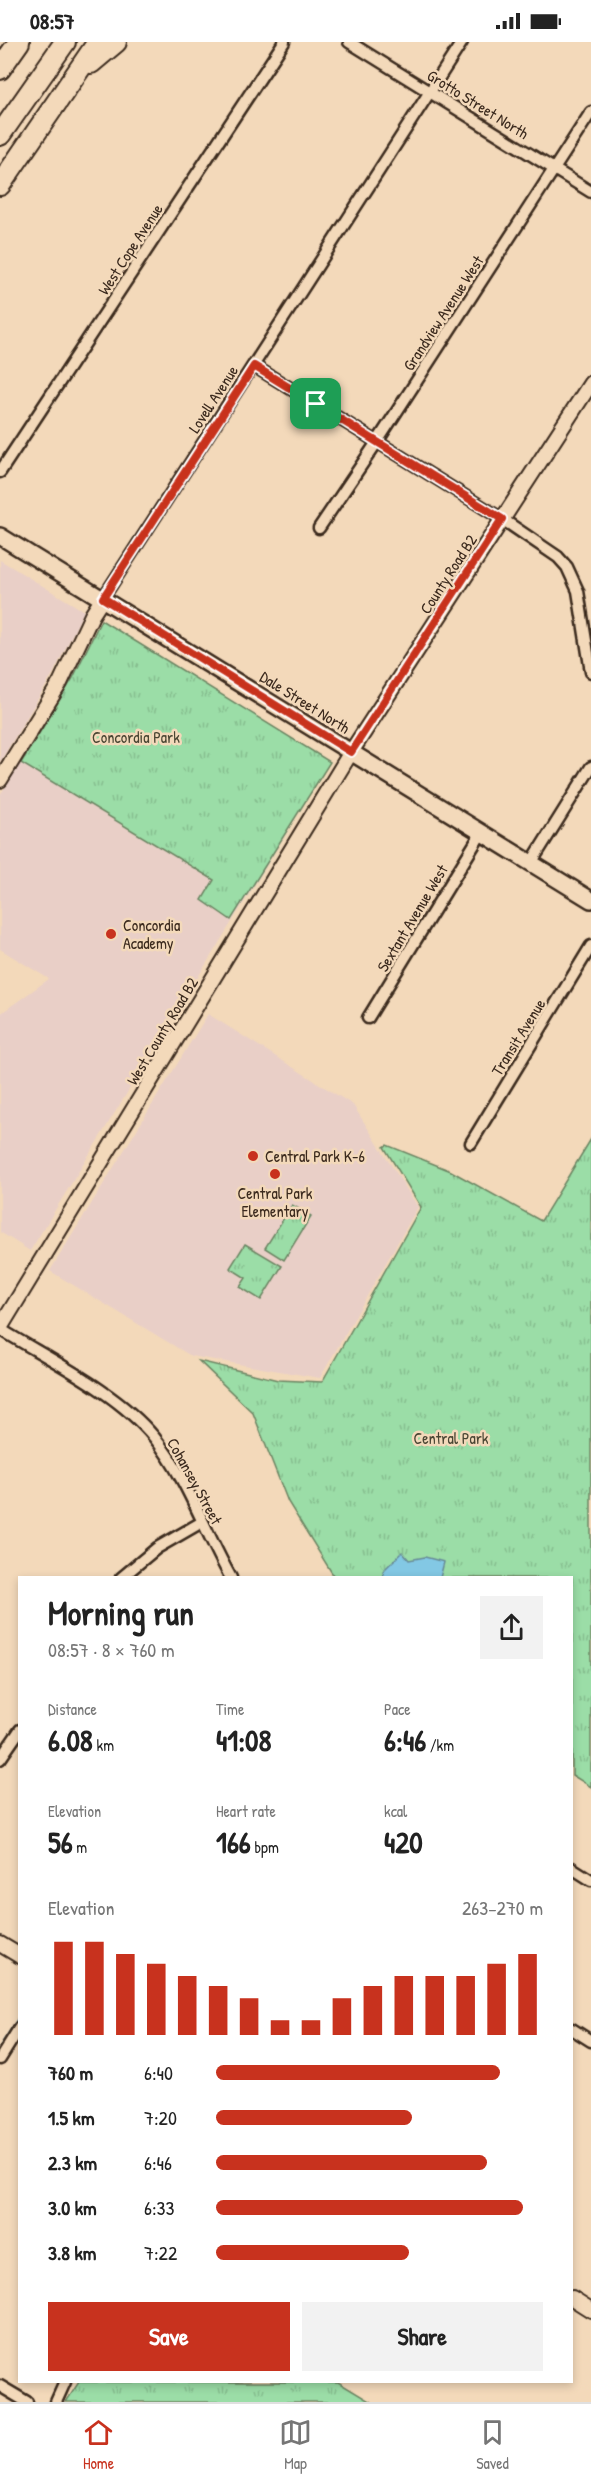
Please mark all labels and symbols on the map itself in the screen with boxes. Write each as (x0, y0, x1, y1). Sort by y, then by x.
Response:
street label: Grotto Street North (423, 64, 533, 144)
street label: West Cope Avenue (92, 199, 168, 299)
street label: Grandview Avenue West (398, 251, 489, 375)
street label: Lovell Avenue (183, 360, 243, 437)
pin (290, 378, 341, 429)
street label: County Road B2 (414, 530, 482, 618)
street label: Dale Street North (256, 666, 355, 739)
park label: Concordia Park (92, 726, 180, 748)
street label: Sextant Avenue West (371, 860, 453, 976)
place label: Concordia Academy (123, 914, 180, 954)
marker: Concordia Academy (104, 927, 118, 941)
street label: West County Road B2 (121, 973, 203, 1089)
street label: Transit Avenue (486, 994, 551, 1080)
place label: Central Park K-6 (265, 1145, 365, 1167)
marker: Central Park K-6 (246, 1149, 260, 1163)
marker: Central Park Elementary (268, 1167, 282, 1181)
place label: Central Park Elementary (237, 1182, 313, 1222)
park label: Central Park (413, 1427, 489, 1449)
street label: Cohansey Street (162, 1434, 228, 1529)

